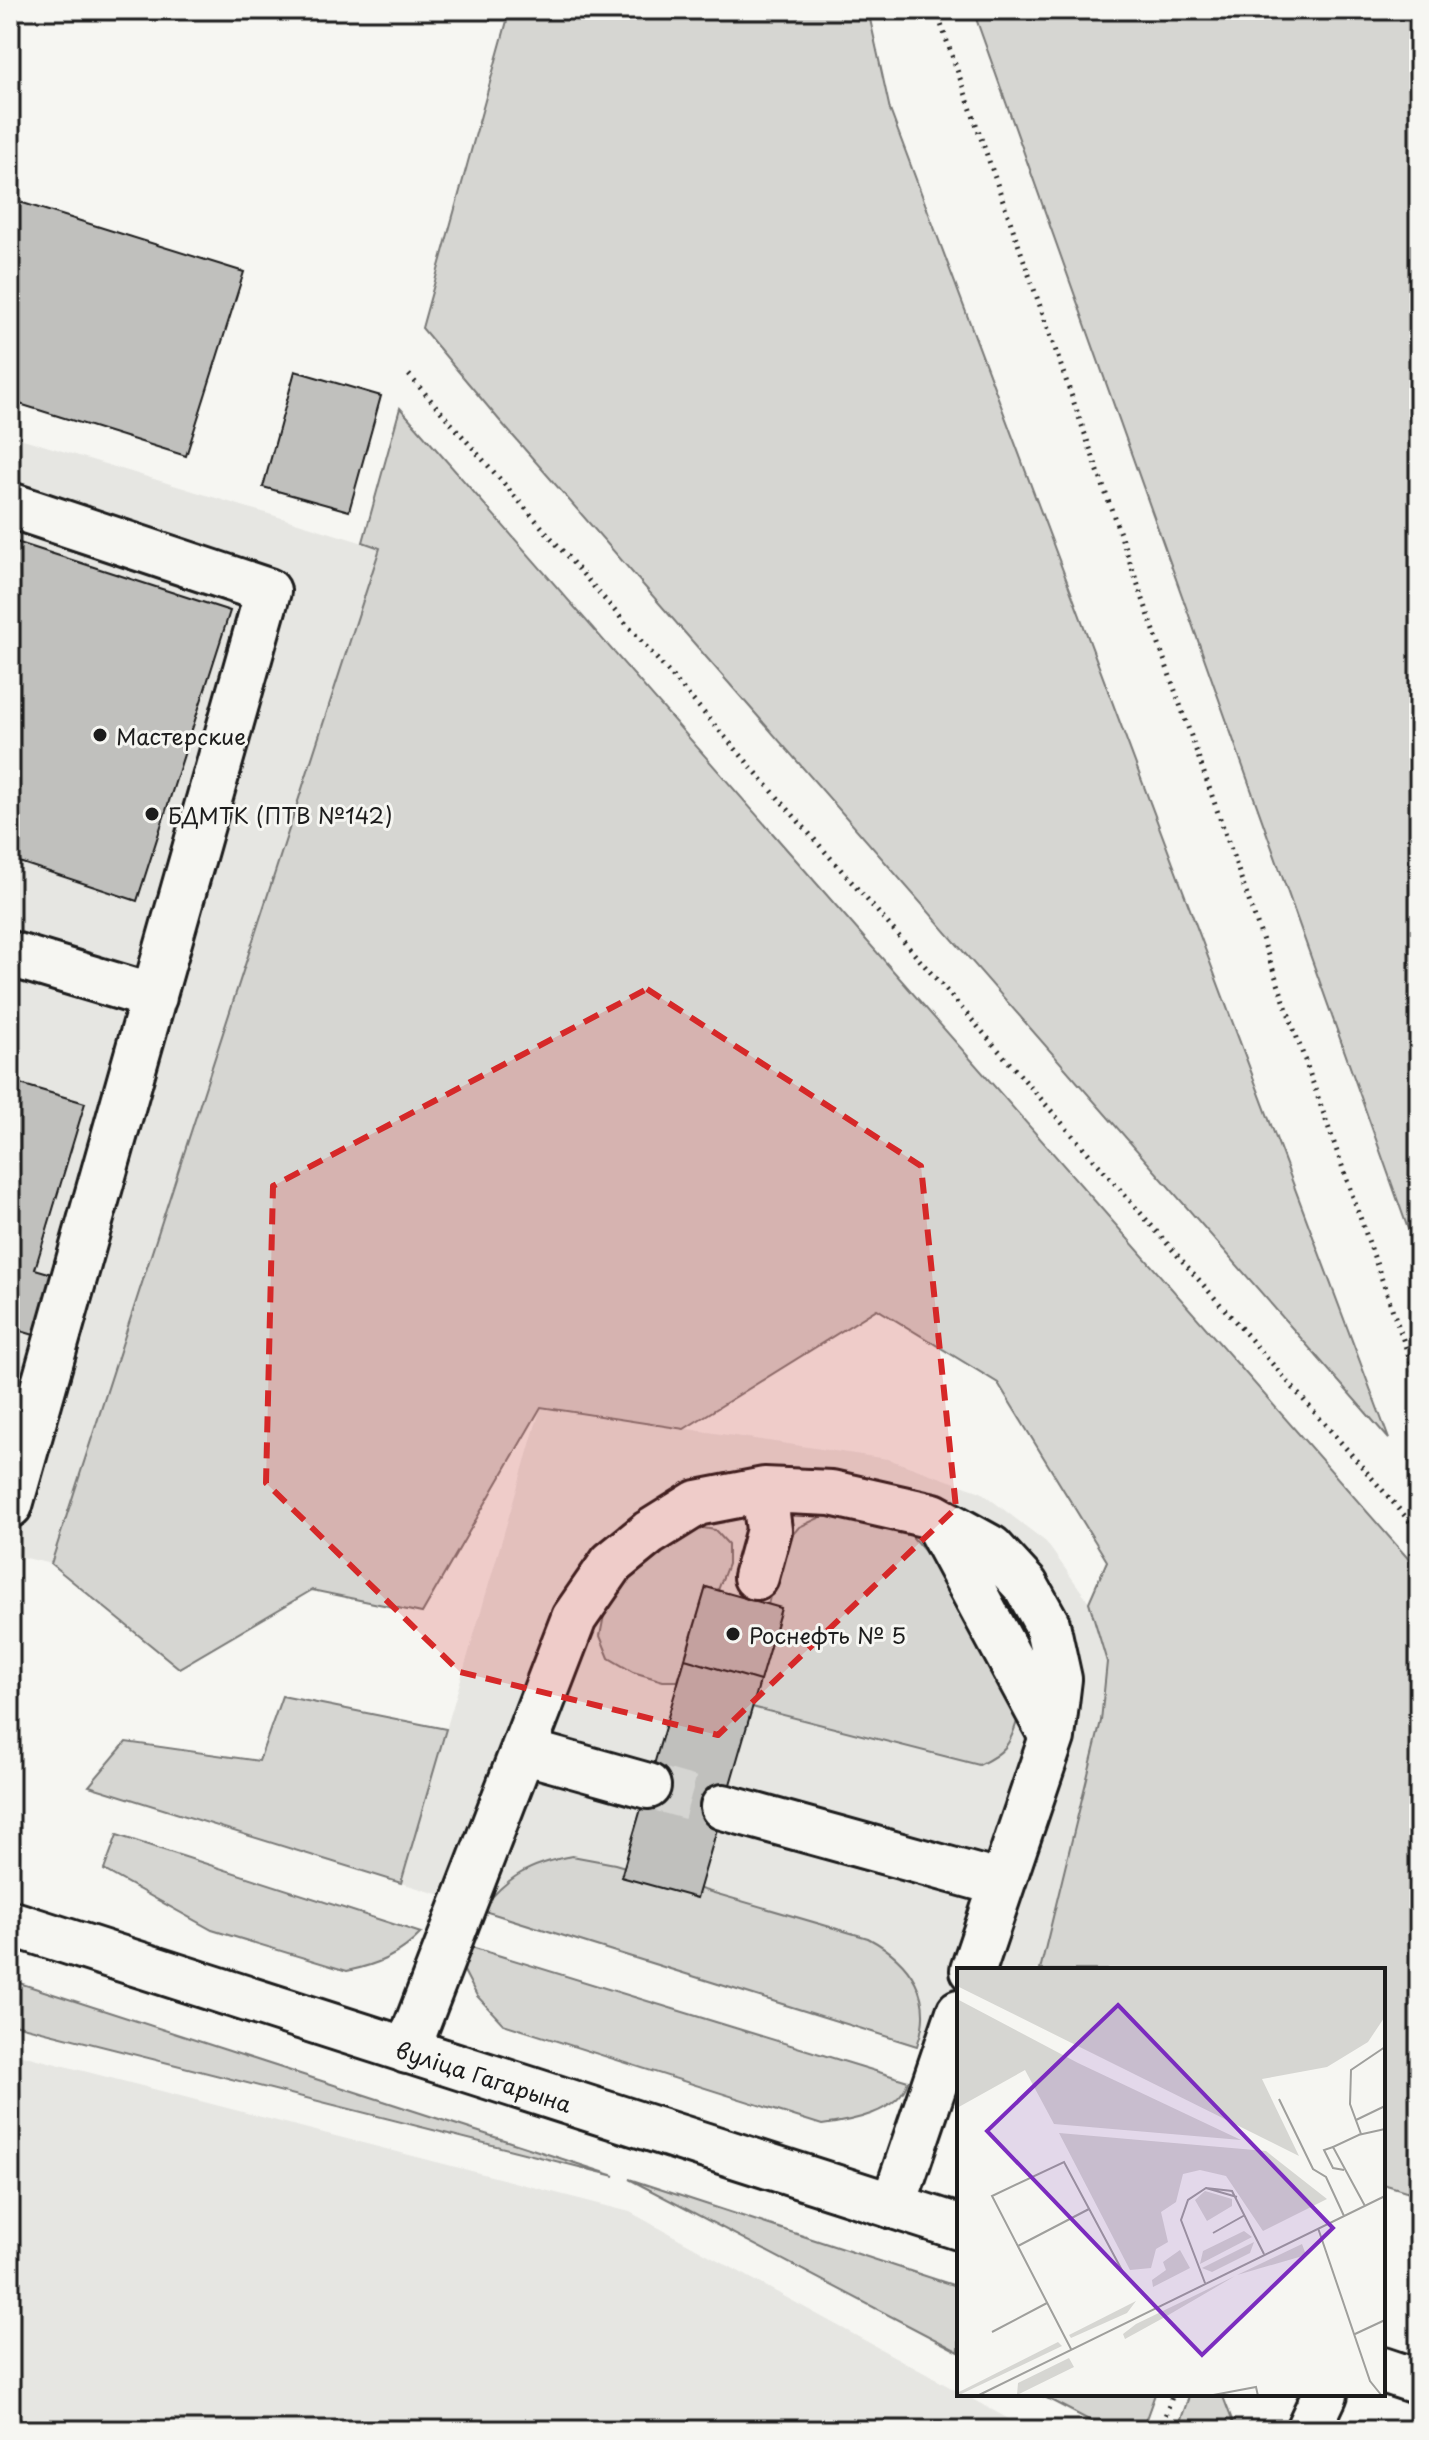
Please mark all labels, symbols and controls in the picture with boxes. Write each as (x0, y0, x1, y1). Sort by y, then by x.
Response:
place label: Мастерские (116, 719, 246, 752)
marker: Мастерские (91, 726, 109, 744)
place label: БДМТК (ПТВ №142) (168, 798, 393, 831)
marker: БДМТК (ПТВ №142) (143, 805, 161, 823)
place label: Роснефть № 5 (749, 1618, 906, 1651)
marker: Роснефть № 5 (724, 1625, 742, 1643)
inset map (957, 1968, 1385, 2396)
street label: вуліца Гагарына (392, 2032, 576, 2120)

